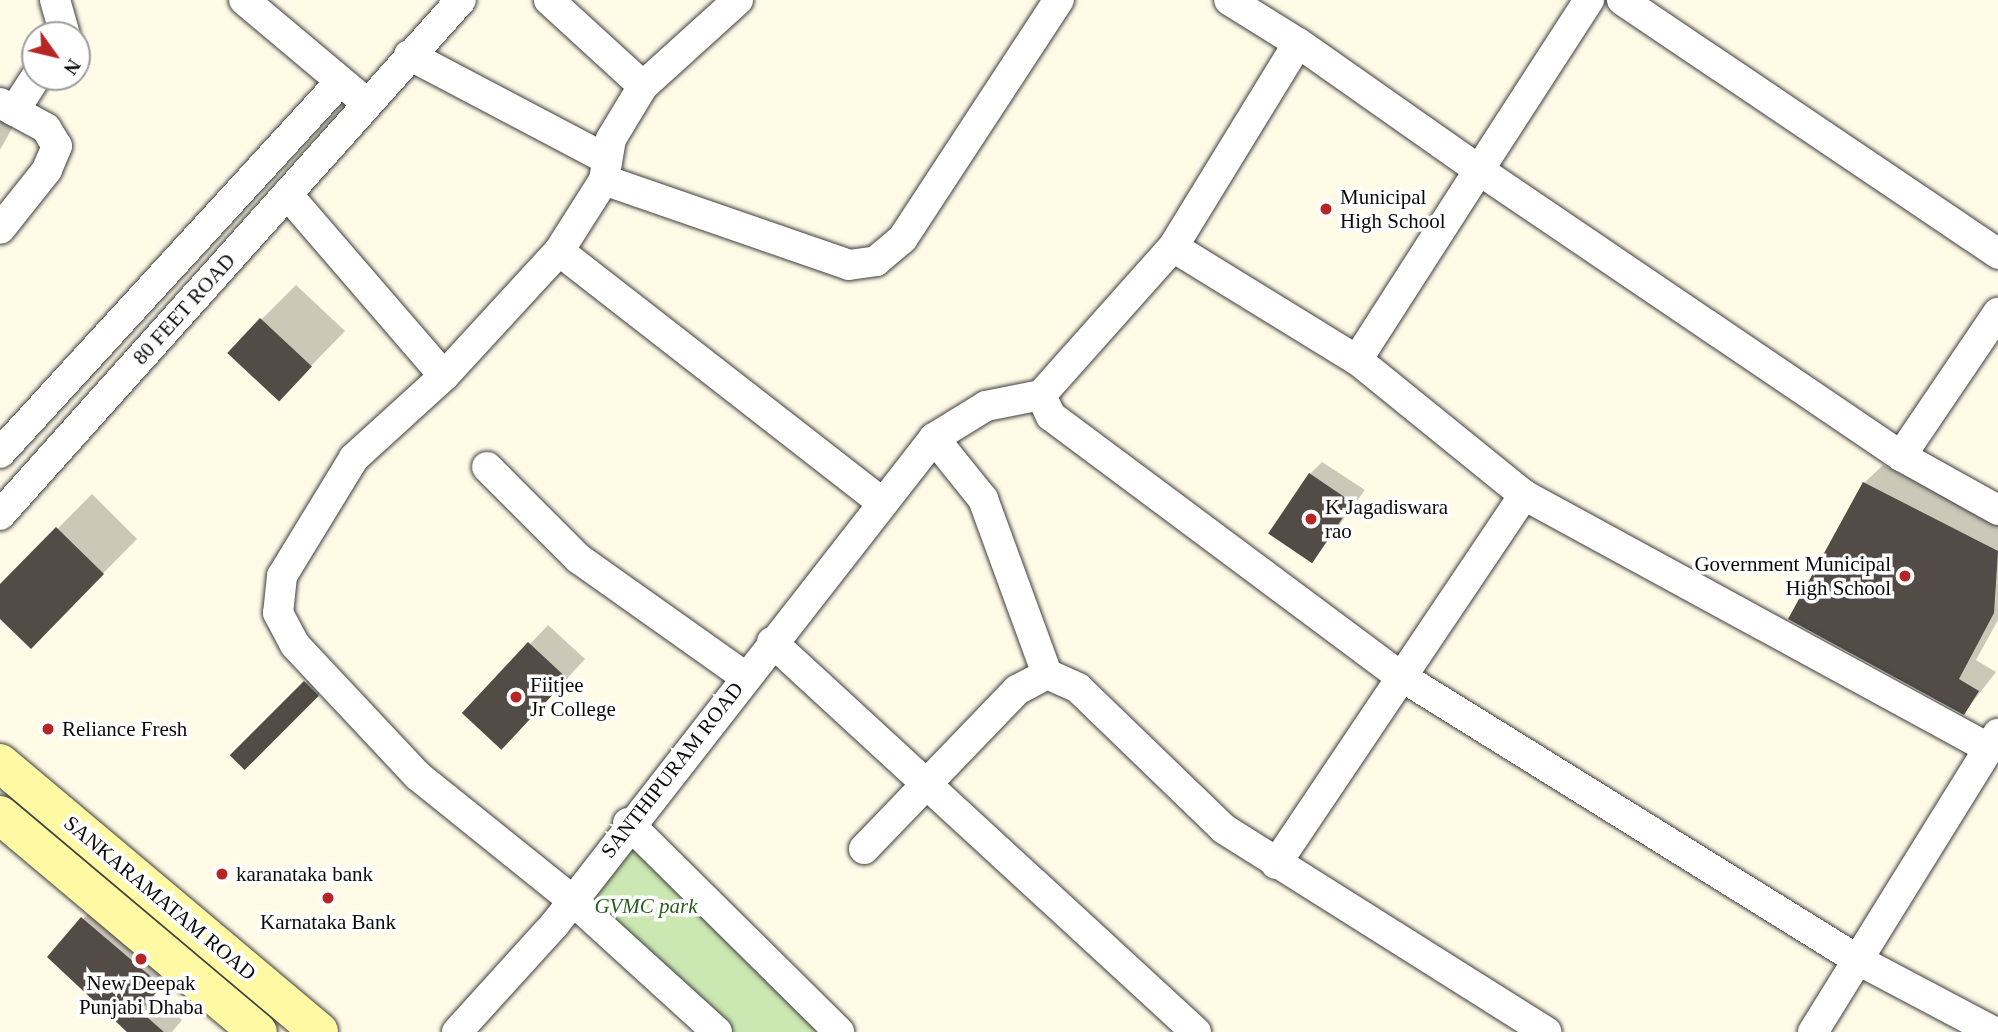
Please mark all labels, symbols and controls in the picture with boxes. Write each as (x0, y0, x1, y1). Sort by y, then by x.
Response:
north arrow (21, 21, 91, 91)
text: N (60, 55, 85, 78)
place label: Municipal High School (1340, 184, 1446, 234)
marker: Municipal High School (1318, 201, 1334, 217)
street label: 80 FEET ROAD (127, 248, 241, 370)
place label: K Jagadiswara rao (1325, 494, 1448, 544)
marker: K Jagadiswara rao (1303, 511, 1319, 527)
place label: Government Municipal High School (1694, 551, 1891, 601)
marker: Government Municipal High School (1897, 568, 1913, 584)
place label: Fiitjee Jr College (530, 672, 616, 722)
street label: SANTHIPURAM ROAD (595, 677, 749, 863)
marker: Fiitjee Jr College (508, 689, 524, 705)
place label: Reliance Fresh (62, 716, 187, 742)
marker: Reliance Fresh (40, 721, 56, 737)
street label: SANKARAMATAM ROAD (59, 810, 261, 986)
place label: karanataka bank (236, 861, 373, 887)
marker: karanataka bank (214, 866, 230, 882)
marker: Karnataka Bank (320, 890, 336, 906)
park label: GVMC park (594, 893, 698, 919)
place label: Karnataka Bank (260, 909, 396, 935)
marker: New Deepak Punjabi Dhaba (133, 951, 149, 967)
place label: New Deepak Punjabi Dhaba (79, 970, 203, 1020)

